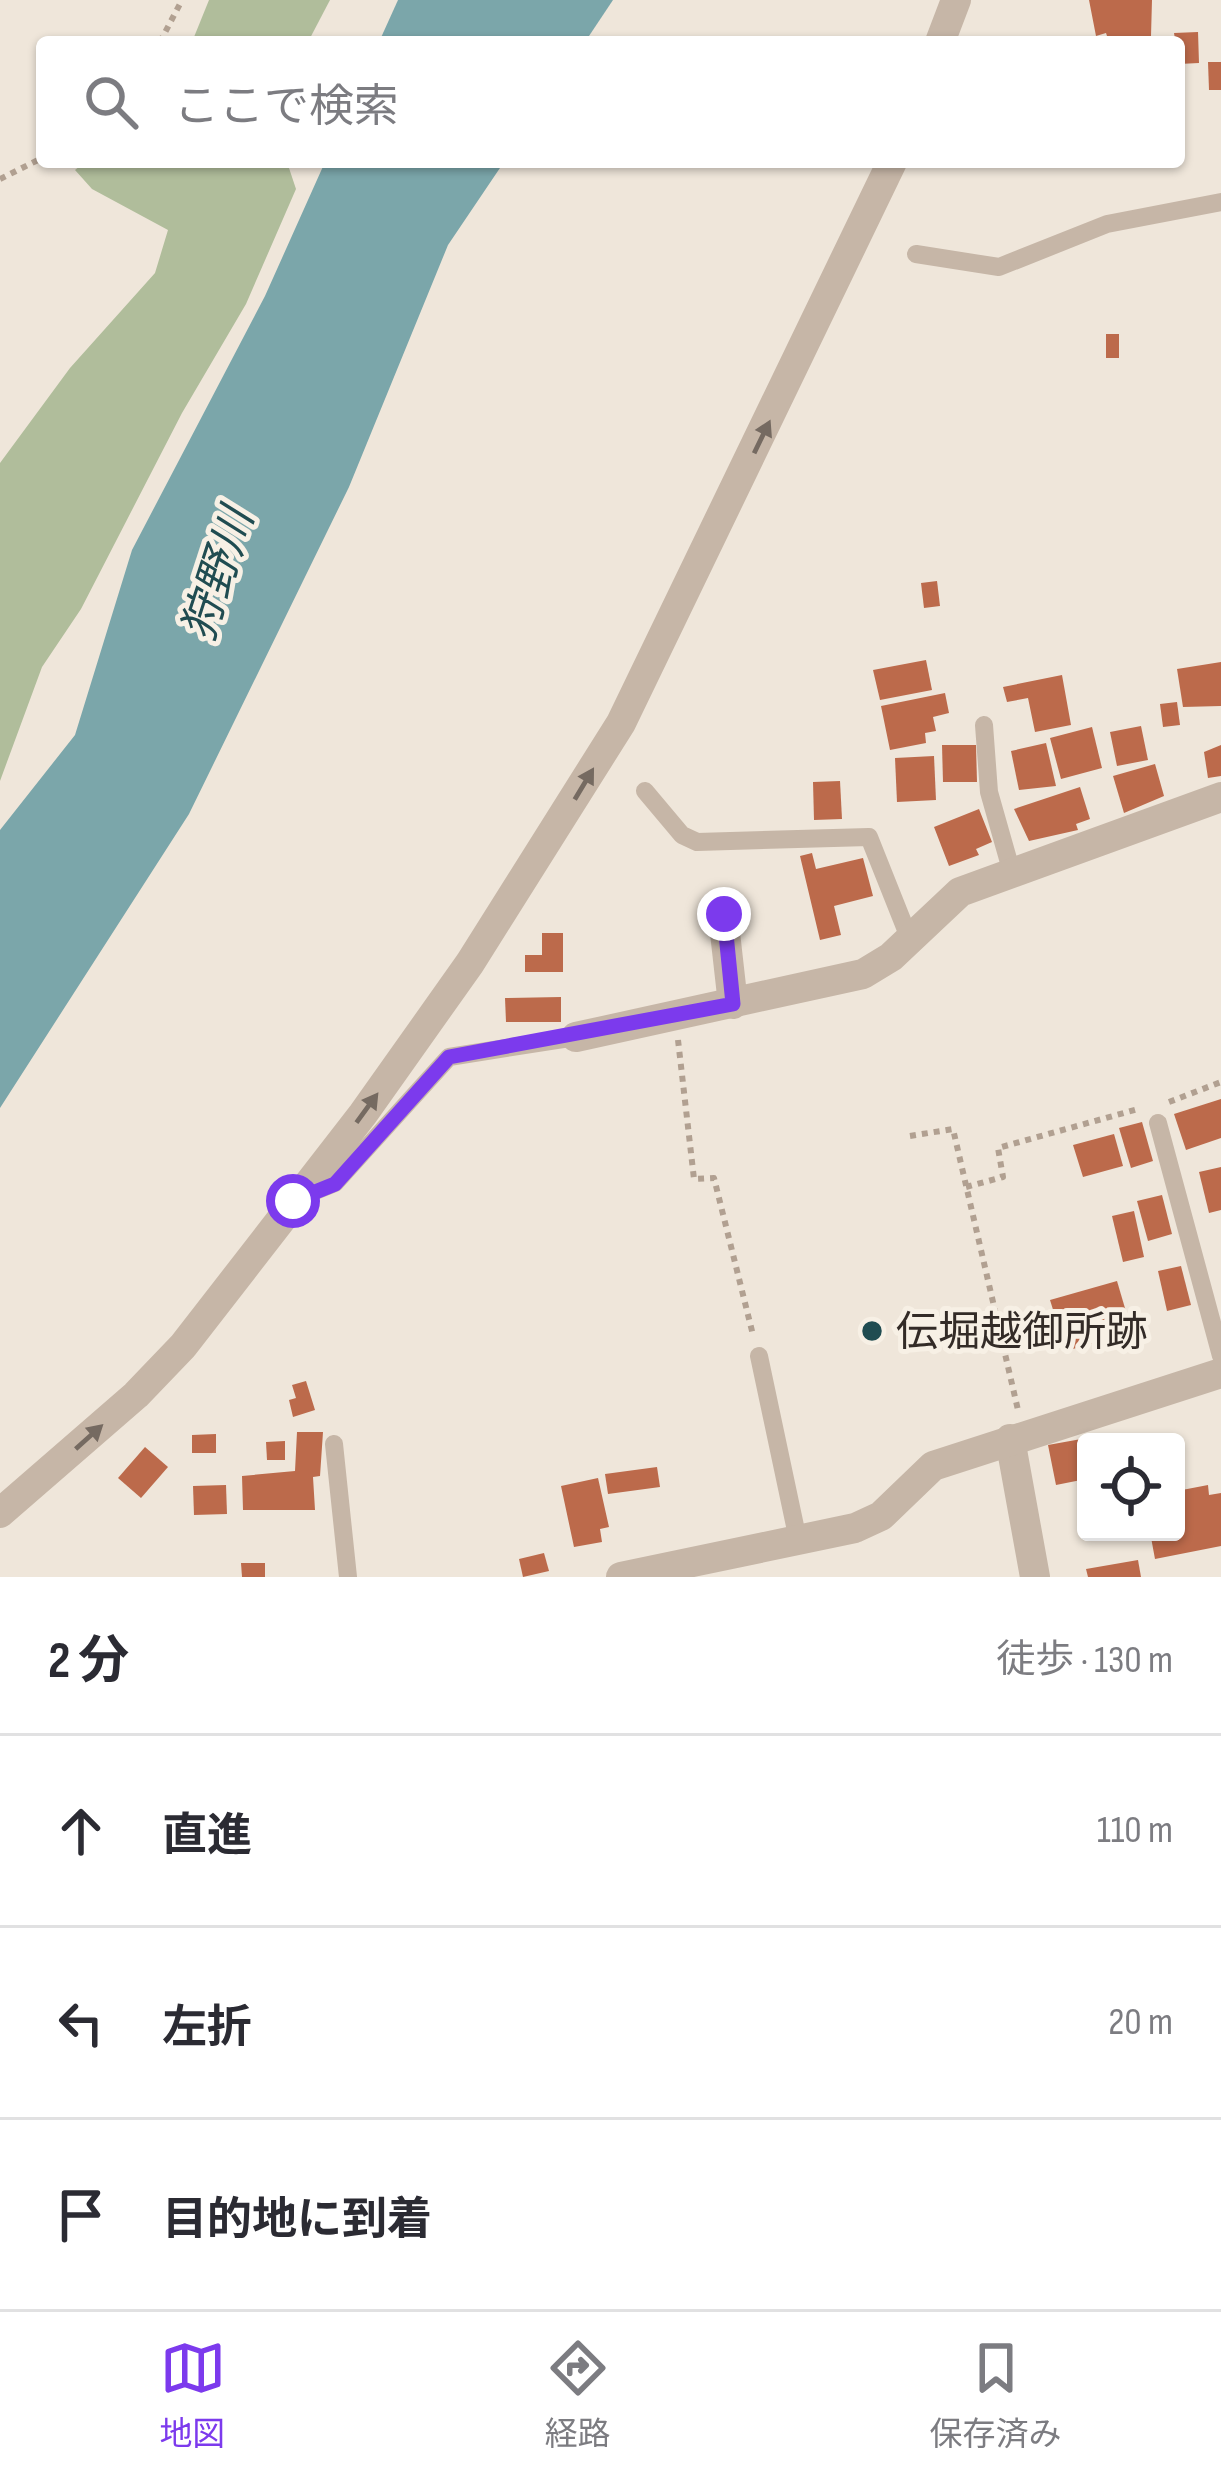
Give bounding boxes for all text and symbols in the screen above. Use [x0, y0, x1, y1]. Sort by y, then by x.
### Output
search box [36, 36, 1185, 168]
icon: search [78, 69, 144, 135]
text: ここで検索 [174, 80, 399, 135]
one-way arrow [752, 419, 772, 454]
water label: 狩野川 [172, 498, 268, 647]
one-way arrow [573, 767, 594, 801]
route end [697, 887, 751, 941]
one-way arrow [354, 1092, 378, 1124]
route start [266, 1174, 320, 1228]
place label: 伝堀越御所跡 [896, 1308, 1148, 1359]
marker: 伝堀越御所跡 [859, 1318, 885, 1344]
one-way arrow [74, 1424, 104, 1451]
map controls [1077, 1433, 1185, 1541]
button: locate [1077, 1433, 1185, 1541]
text: 2 分 [48, 1631, 129, 1692]
text: 徒歩 · 130 m [996, 1637, 1173, 1684]
icon: ahead [48, 1798, 114, 1864]
text: 110 m [1097, 1807, 1173, 1854]
text: 直進 [162, 1809, 252, 1864]
icon: left [48, 1990, 114, 2056]
text: 20 m [1108, 1999, 1173, 2046]
text: 左折 [162, 2001, 252, 2056]
icon: arrive [48, 2182, 114, 2248]
text: 目的地に到着 [162, 2193, 432, 2248]
tab: 地図 [160, 2335, 226, 2455]
tab: 経路 [545, 2335, 611, 2455]
tab: 保存済み [930, 2335, 1062, 2455]

